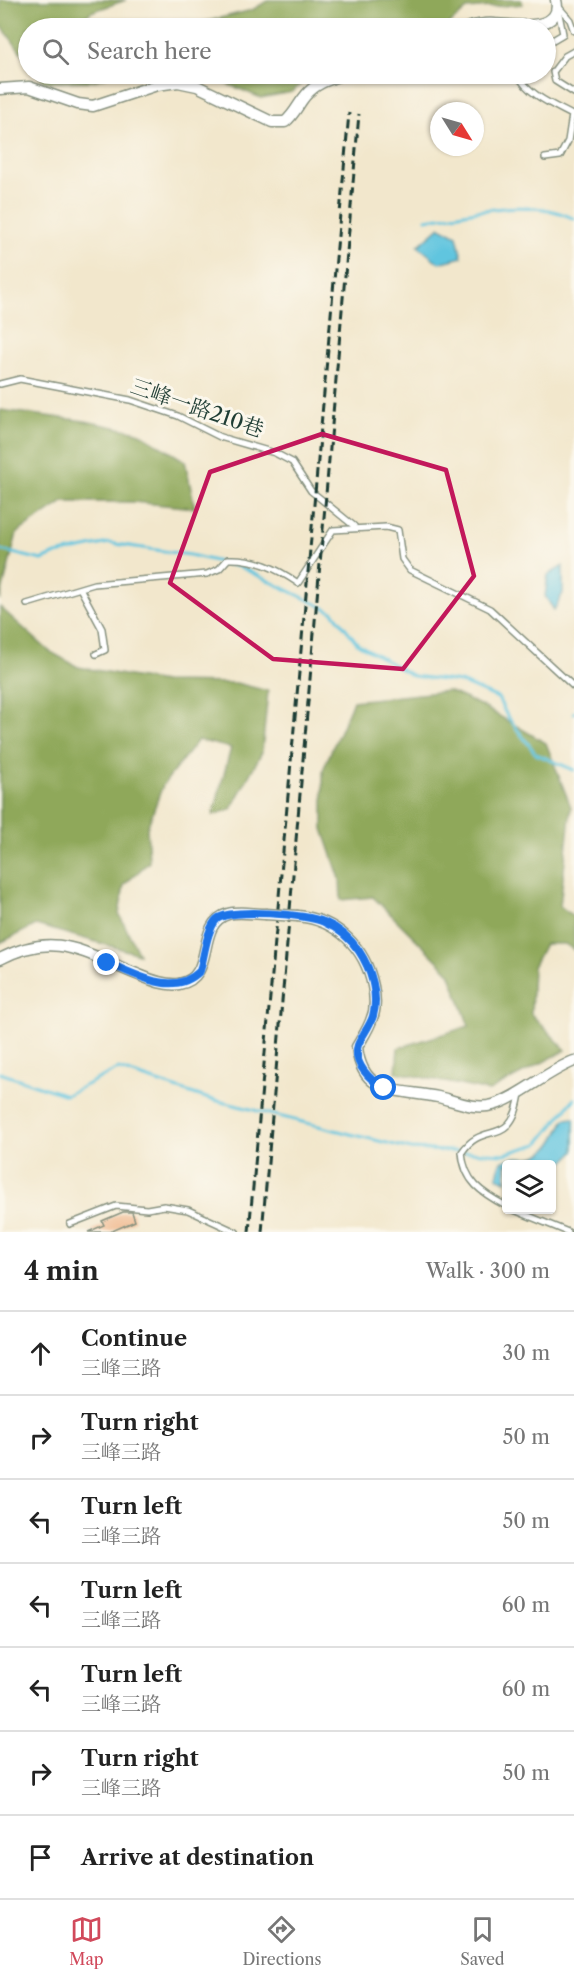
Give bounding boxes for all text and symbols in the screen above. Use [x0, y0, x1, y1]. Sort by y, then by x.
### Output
search box [18, 18, 556, 84]
icon: search [39, 35, 72, 68]
text: Search here [87, 38, 212, 65]
north arrow [430, 102, 484, 156]
street label: 三峰一路210巷 [127, 373, 267, 442]
route end [93, 949, 119, 975]
route start [370, 1074, 396, 1100]
map controls [502, 1160, 556, 1214]
button: layers [502, 1160, 556, 1214]
text: 4 min [24, 1255, 99, 1287]
text: Walk · 300 m [426, 1259, 550, 1283]
text: Continue [81, 1325, 187, 1352]
icon: ahead [24, 1337, 57, 1370]
text: 30 m [502, 1341, 550, 1365]
text: 三峰三路 [81, 1356, 161, 1380]
text: Turn right [81, 1409, 199, 1436]
icon: right [24, 1421, 57, 1454]
text: 50 m [503, 1425, 550, 1449]
text: 三峰三路 [81, 1440, 161, 1464]
text: Turn left [81, 1493, 182, 1520]
icon: left [24, 1505, 57, 1538]
text: 50 m [503, 1509, 550, 1533]
text: 三峰三路 [81, 1524, 161, 1548]
text: Turn left [81, 1577, 182, 1604]
icon: left [24, 1589, 57, 1622]
text: 60 m [502, 1593, 550, 1617]
text: 三峰三路 [81, 1608, 161, 1632]
text: Turn left [81, 1661, 182, 1688]
icon: left [24, 1673, 57, 1706]
text: 60 m [502, 1677, 550, 1701]
text: 三峰三路 [81, 1692, 161, 1716]
text: Turn right [81, 1745, 199, 1772]
icon: right [24, 1757, 57, 1790]
text: 50 m [503, 1761, 550, 1785]
text: 三峰三路 [81, 1776, 161, 1800]
icon: arrive [24, 1841, 57, 1874]
text: Arrive at destination [81, 1844, 314, 1871]
tab: Map [69, 1913, 104, 1969]
tab: Directions [242, 1913, 321, 1969]
tab: Saved [460, 1913, 505, 1969]

